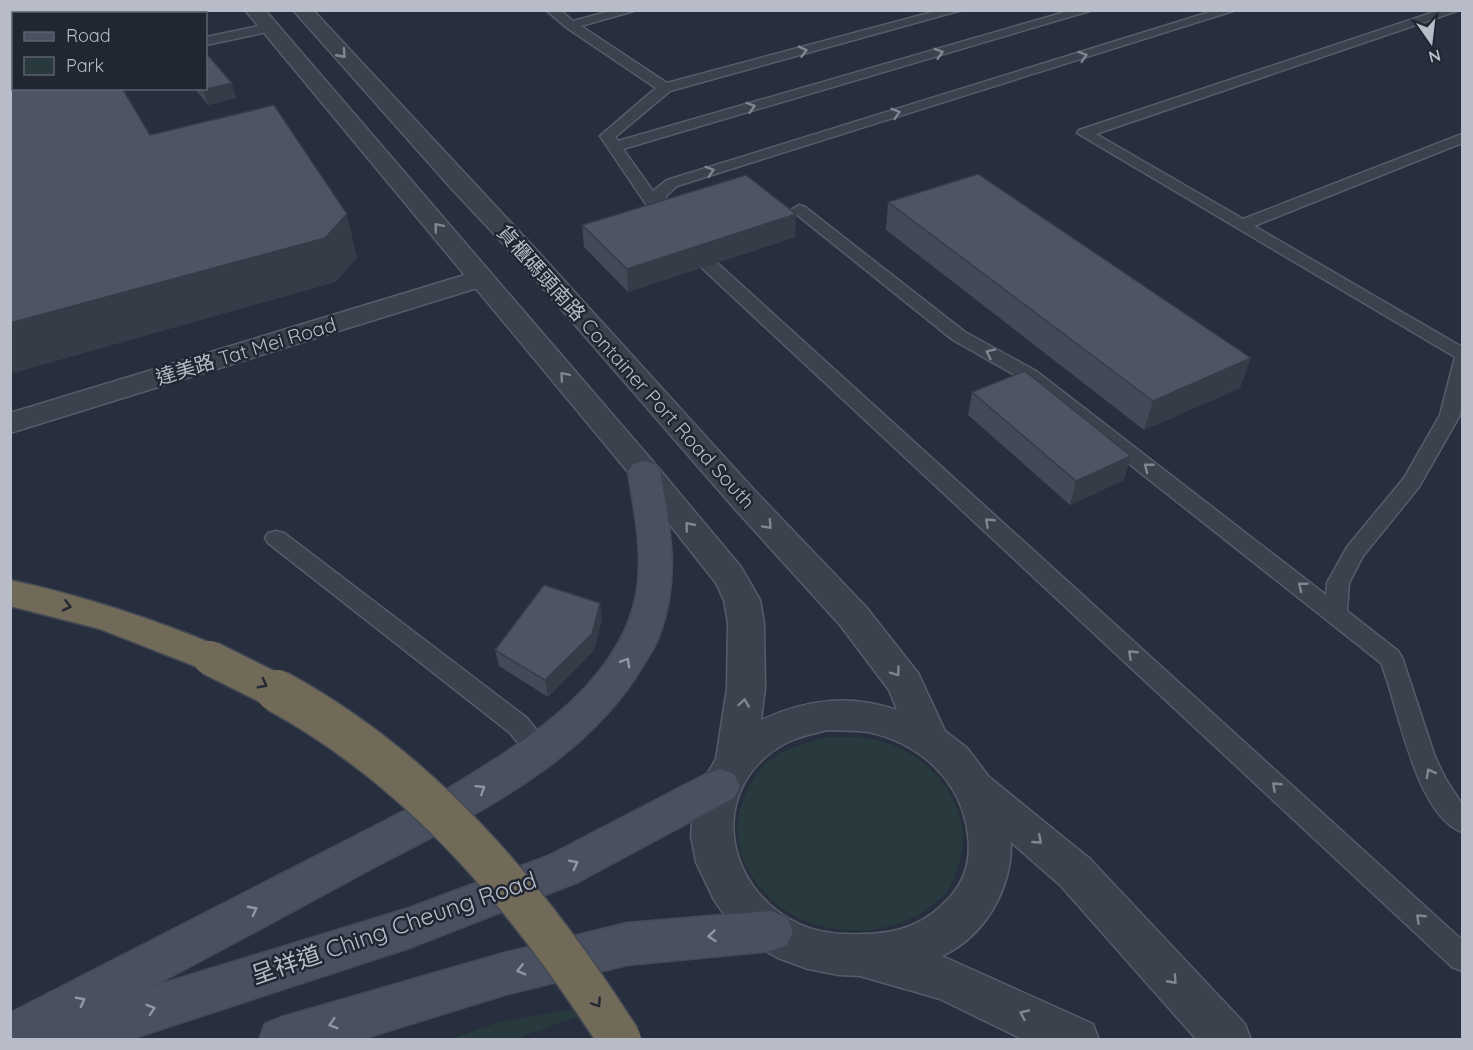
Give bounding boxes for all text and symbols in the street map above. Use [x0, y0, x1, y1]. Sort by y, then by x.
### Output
legend [12, 12, 207, 90]
north arrow [1401, 12, 1461, 72]
text: Road [66, 24, 111, 47]
text: N [1427, 45, 1443, 68]
one-way arrow [797, 46, 808, 58]
one-way arrow [335, 47, 346, 58]
one-way arrow [934, 48, 944, 61]
one-way arrow [1077, 51, 1088, 63]
text: Park [66, 54, 104, 77]
one-way arrow [746, 102, 756, 115]
one-way arrow [890, 108, 901, 121]
one-way arrow [704, 166, 715, 178]
street label: 貨櫃碼頭南路 Container Port Road South [492, 220, 760, 514]
one-way arrow [434, 223, 445, 234]
street label: 達美路 Tat Mei Road [153, 311, 339, 390]
one-way arrow [985, 349, 996, 361]
one-way arrow [560, 372, 571, 383]
one-way arrow [1143, 463, 1154, 474]
one-way arrow [761, 518, 772, 528]
one-way arrow [985, 518, 996, 529]
one-way arrow [685, 521, 696, 532]
one-way arrow [1297, 583, 1308, 594]
one-way arrow [62, 599, 72, 612]
one-way arrow [1129, 650, 1139, 661]
one-way arrow [619, 658, 630, 668]
one-way arrow [889, 665, 900, 676]
one-way arrow [256, 677, 267, 688]
one-way arrow [737, 698, 749, 707]
one-way arrow [1426, 769, 1437, 779]
one-way arrow [1272, 782, 1283, 793]
one-way arrow [475, 784, 485, 796]
one-way arrow [1031, 833, 1042, 844]
one-way arrow [567, 859, 578, 871]
street label: 呈祥道 Ching Cheung Road [247, 864, 540, 990]
one-way arrow [247, 906, 258, 918]
one-way arrow [1416, 914, 1426, 925]
one-way arrow [708, 929, 717, 942]
one-way arrow [516, 962, 526, 975]
one-way arrow [1166, 973, 1177, 984]
one-way arrow [590, 996, 601, 1007]
one-way arrow [75, 997, 85, 1008]
one-way arrow [145, 1004, 156, 1016]
one-way arrow [1019, 1010, 1030, 1022]
one-way arrow [329, 1017, 339, 1029]

